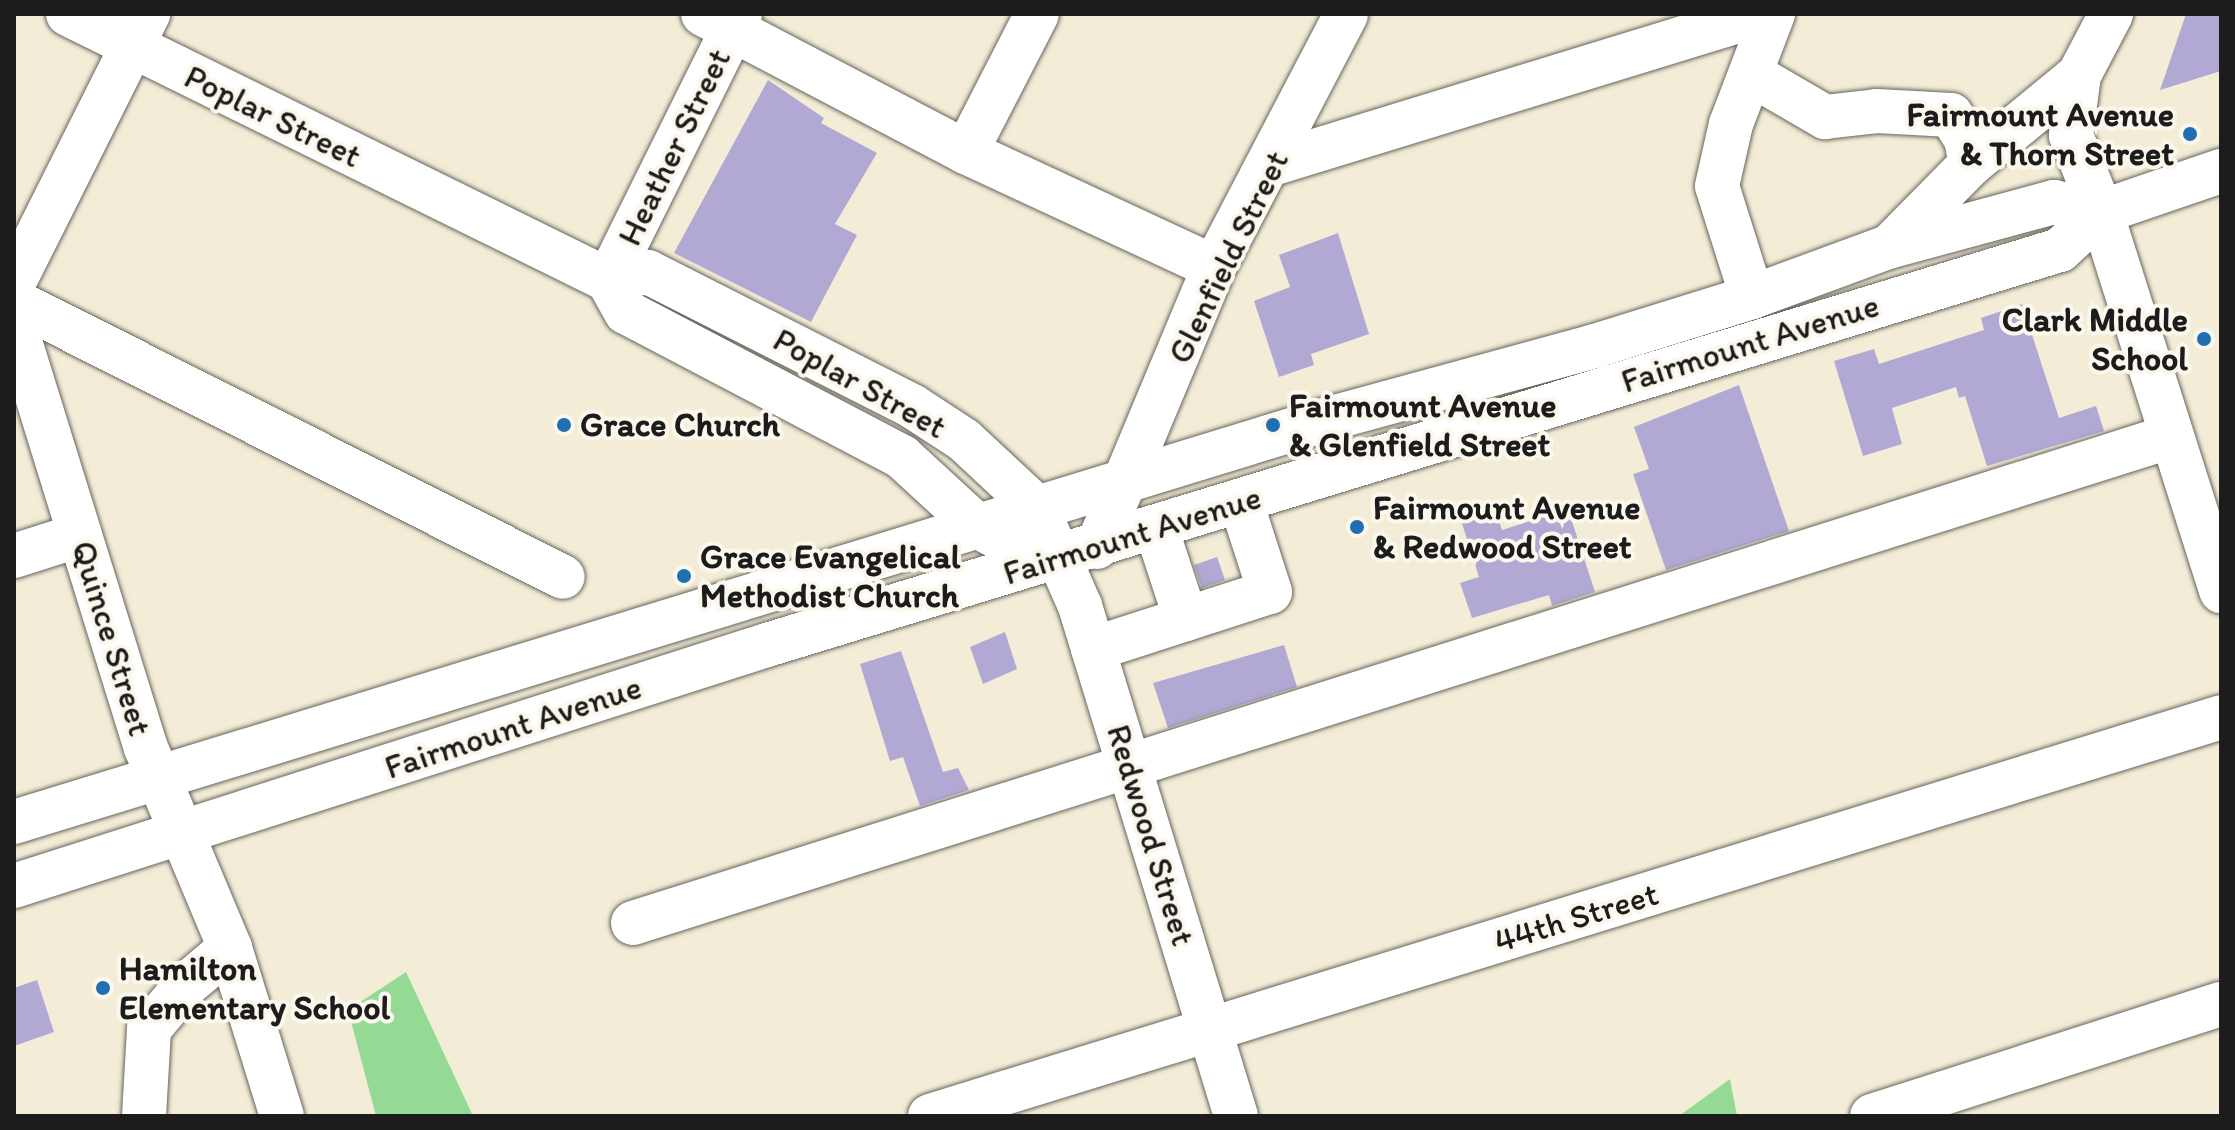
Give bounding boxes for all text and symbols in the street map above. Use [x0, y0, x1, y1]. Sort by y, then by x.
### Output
street label: Heather Street [609, 42, 739, 252]
street label: Poplar Street [178, 56, 368, 176]
place label: Fairmount Avenue & Thorn Street [1908, 94, 2174, 174]
marker: Fairmount Avenue & Thorn Street [2181, 125, 2199, 143]
street label: Glenfield Street [1159, 144, 1297, 370]
street label: Fairmount Avenue [1617, 285, 1883, 401]
place label: Clark Middle School [2003, 299, 2188, 378]
street label: Poplar Street [767, 319, 953, 447]
marker: Clark Middle School [2195, 330, 2213, 348]
place label: Fairmount Avenue & Glenfield Street [1289, 385, 1555, 464]
place label: Grace Church [580, 405, 780, 445]
marker: Grace Church [555, 416, 573, 434]
marker: Fairmount Avenue & Glenfield Street [1264, 416, 1282, 434]
street label: Fairmount Avenue [999, 477, 1265, 593]
place label: Fairmount Avenue & Redwood Street [1373, 487, 1639, 566]
marker: Fairmount Avenue & Redwood Street [1348, 518, 1366, 536]
street label: Quince Street [63, 536, 161, 740]
place label: Grace Evangelical Methodist Church [700, 536, 959, 616]
marker: Grace Evangelical Methodist Church [675, 567, 693, 585]
street label: Fairmount Avenue [380, 667, 646, 787]
street label: Redwood Street [1098, 720, 1204, 950]
street label: 44th Street [1489, 873, 1663, 961]
place label: Hamilton Elementary School [119, 948, 390, 1028]
marker: Hamilton Elementary School [94, 979, 112, 997]

